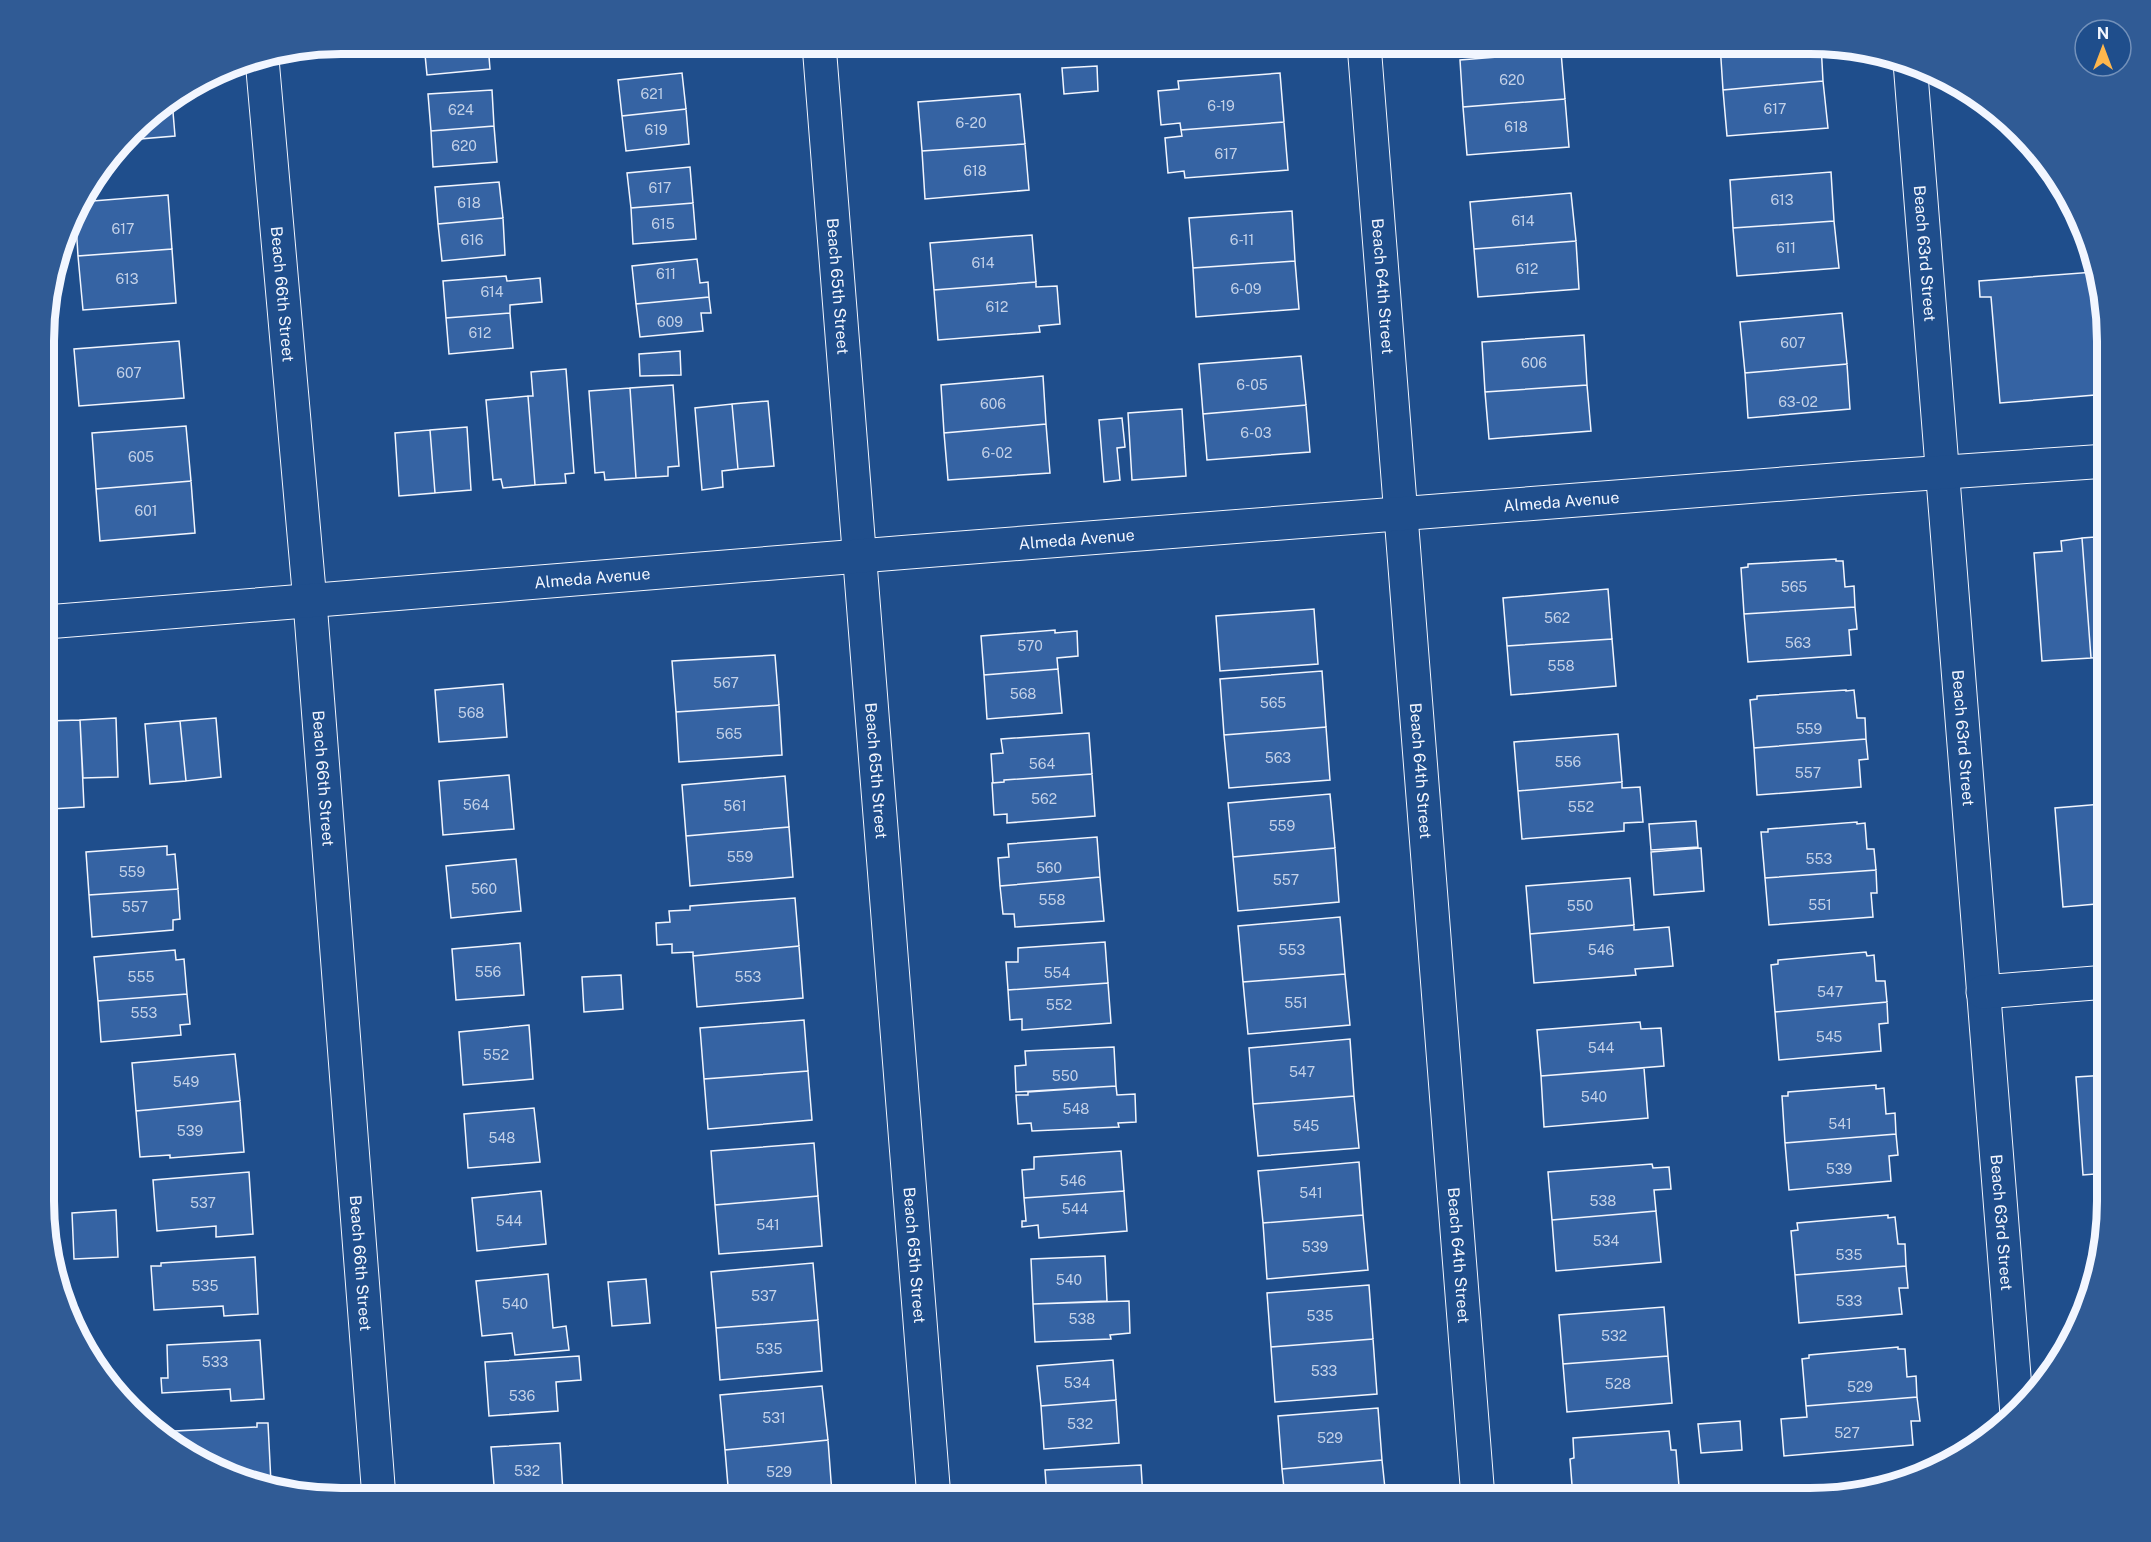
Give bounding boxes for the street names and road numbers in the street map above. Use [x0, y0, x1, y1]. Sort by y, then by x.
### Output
street label: Beach 63rd Street [1910, 185, 1940, 322]
street label: Beach 65th Street [823, 217, 853, 355]
street label: Beach 64th Street [1368, 217, 1398, 355]
street label: Beach 66th Street [267, 225, 298, 363]
street label: Almeda Avenue [1502, 487, 1620, 515]
street label: Almeda Avenue [1018, 525, 1135, 553]
street label: Almeda Avenue [533, 564, 651, 592]
street label: Beach 63rd Street [1949, 669, 1978, 807]
street label: Beach 65th Street [862, 702, 891, 840]
street label: Beach 64th Street [1406, 702, 1436, 840]
street label: Beach 66th Street [309, 710, 338, 847]
street label: Beach 63rd Street [1987, 1153, 2017, 1291]
street label: Beach 65th Street [900, 1186, 930, 1324]
street label: Beach 64th Street [1444, 1186, 1474, 1324]
street label: Beach 66th Street [346, 1194, 376, 1332]

